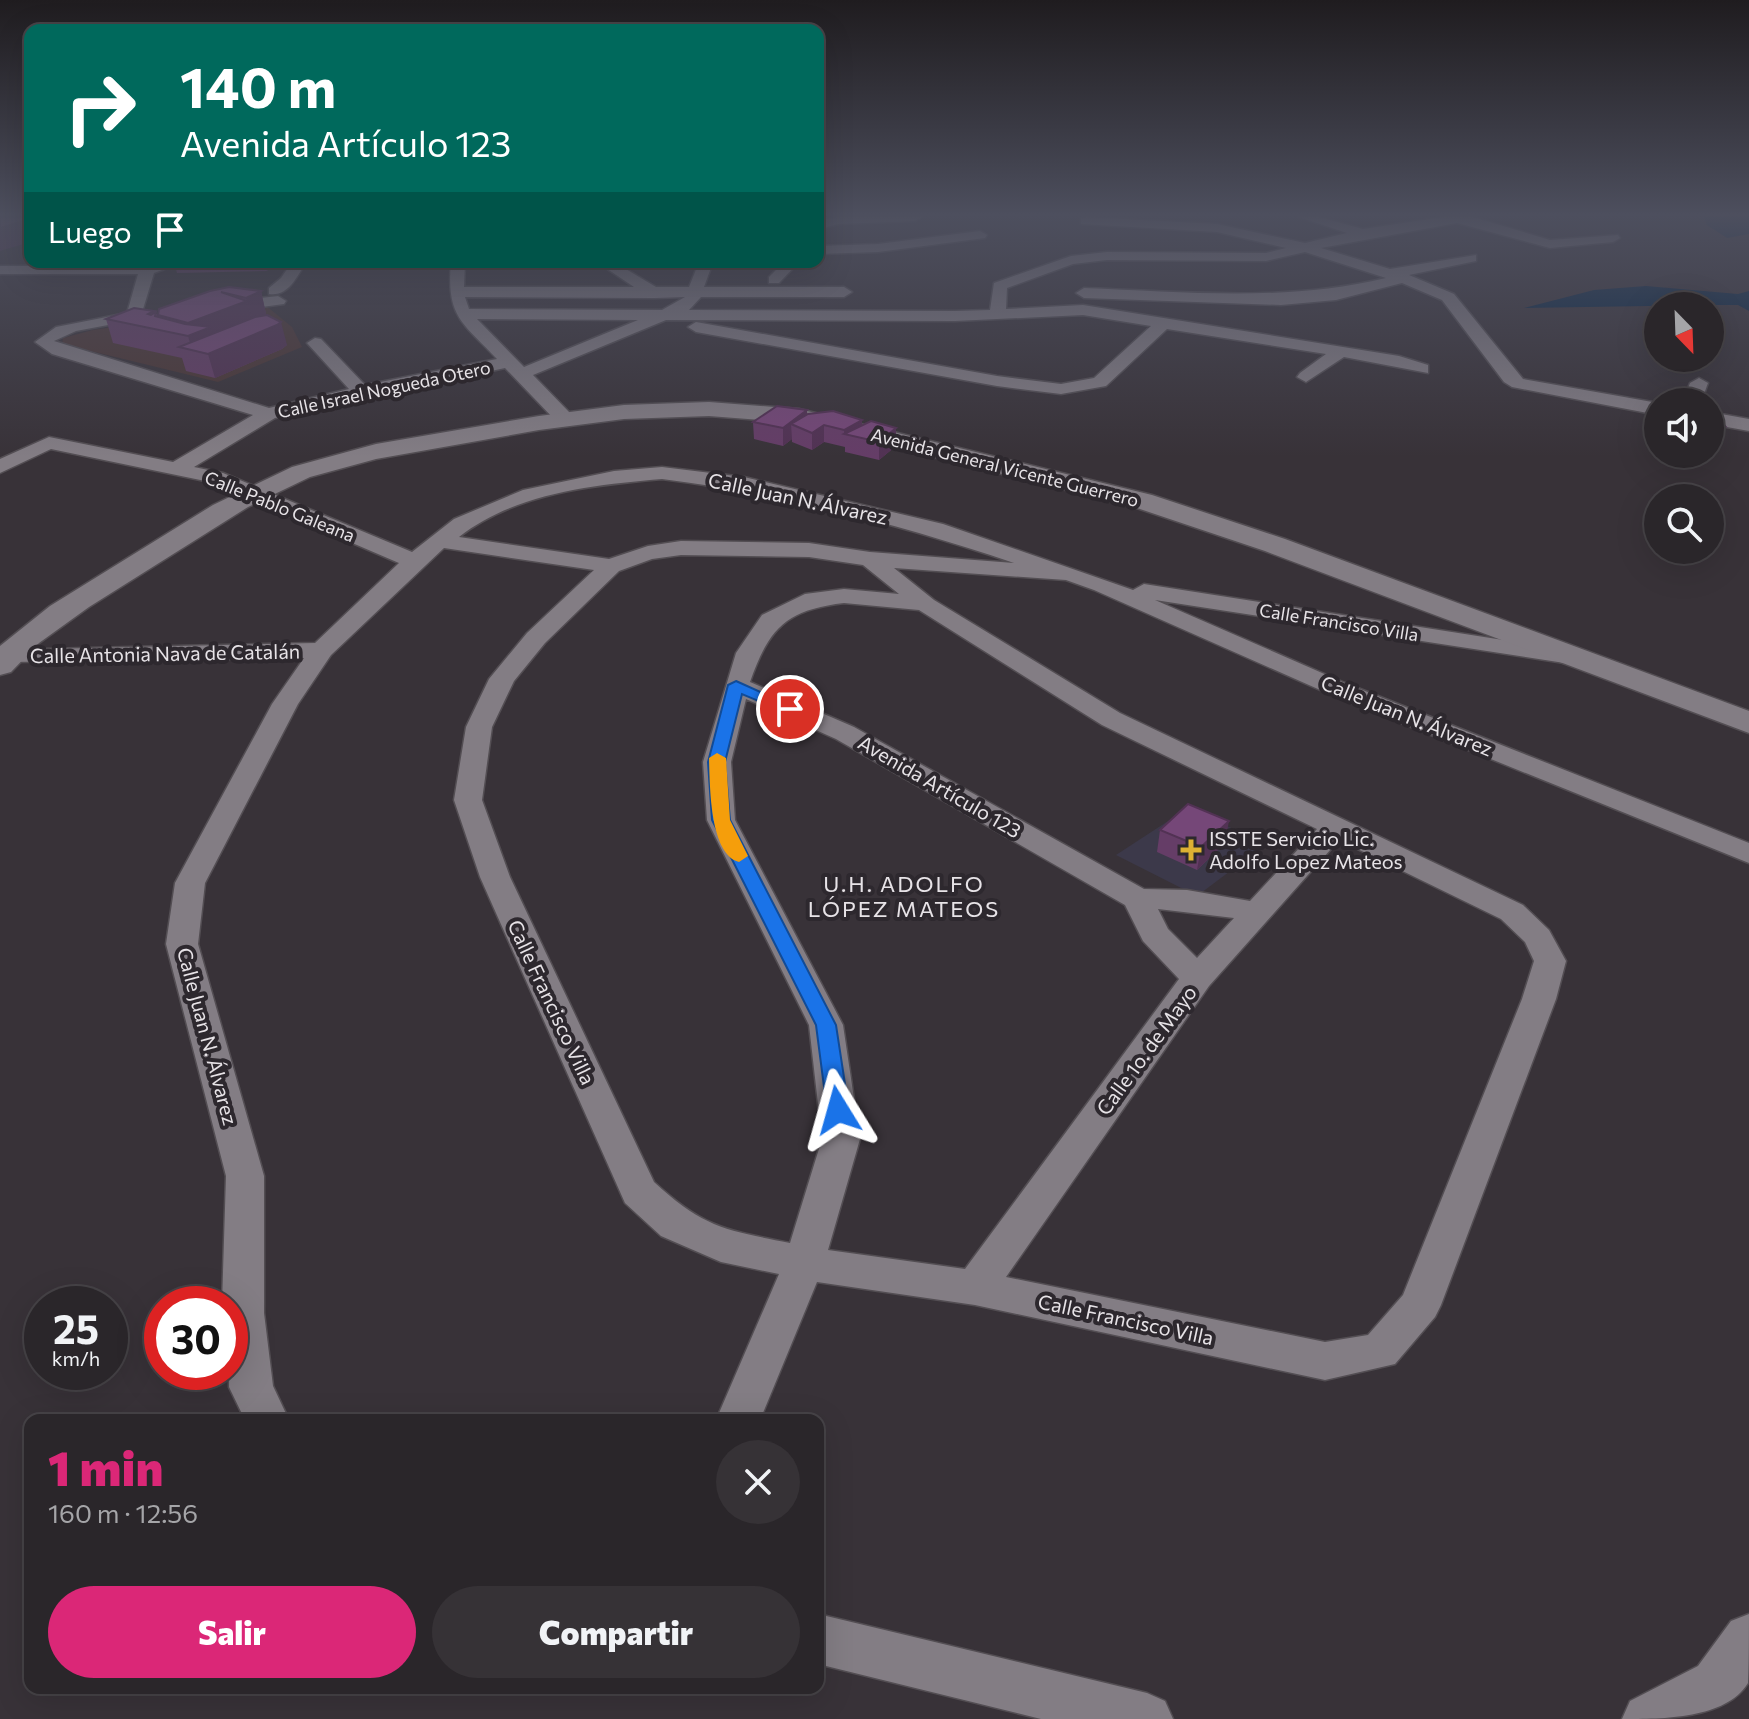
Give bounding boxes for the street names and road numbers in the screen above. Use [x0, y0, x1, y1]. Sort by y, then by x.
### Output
street label: Calle Israel Nogueda Otero [276, 356, 492, 422]
street label: Avenida General Vicente Guerrero [869, 423, 1141, 511]
street label: Calle Pablo Galeana [202, 466, 358, 546]
street label: Calle Juan N. Álvarez [706, 467, 890, 529]
street label: Calle Francisco Villa [1258, 599, 1420, 645]
street label: Calle Antonia Nava de Catalán [30, 639, 300, 667]
street label: Calle Juan N. Álvarez [1318, 670, 1496, 760]
street label: Avenida Artículo 123 [854, 730, 1026, 842]
street label: Calle Francisco Villa [503, 916, 601, 1088]
street label: Calle Juan N. Álvarez [173, 945, 243, 1127]
street label: Calle 1o. de Mayo [1091, 981, 1201, 1119]
street label: Calle Francisco Villa [1036, 1289, 1216, 1349]

